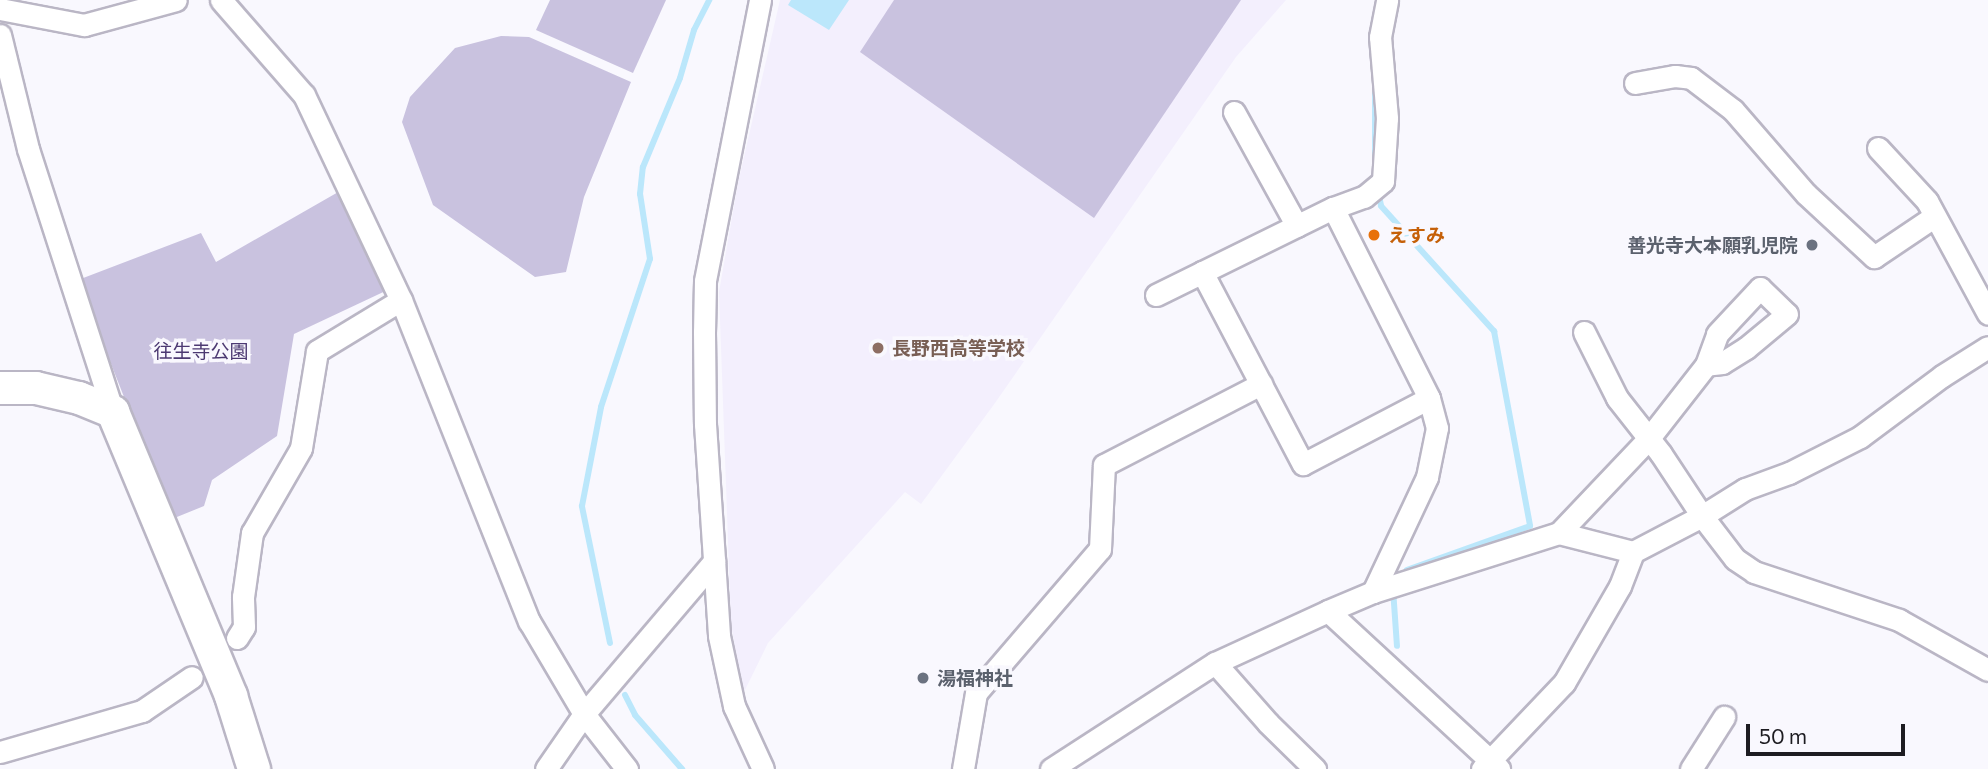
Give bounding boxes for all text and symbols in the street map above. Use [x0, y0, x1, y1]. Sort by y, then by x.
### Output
place label: えすみ [1388, 224, 1445, 246]
marker: えすみ [1366, 227, 1382, 243]
place label: 善光寺大本願乳児院 [1627, 234, 1798, 256]
marker: 善光寺大本願乳児院 [1804, 237, 1820, 253]
place label: 長野西高等学校 [892, 337, 1025, 359]
park label: 往生寺公園 [154, 340, 248, 362]
marker: 長野西高等学校 [870, 340, 886, 356]
place label: 湯福神社 [937, 667, 1013, 689]
marker: 湯福神社 [915, 670, 931, 686]
scale bar [1750, 710, 1909, 754]
text: 50 m [1759, 723, 1807, 748]

